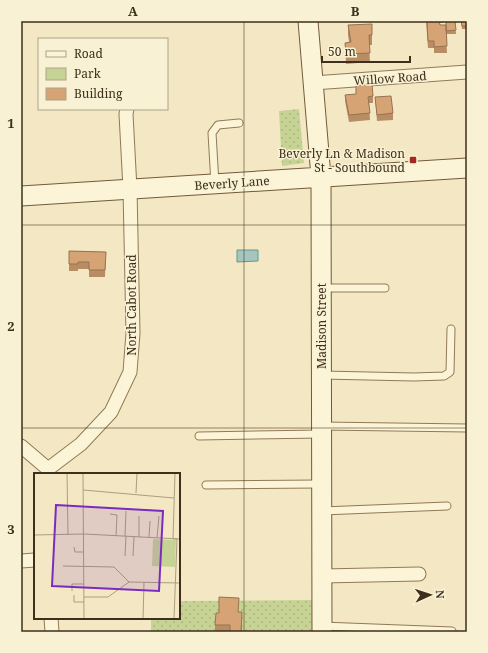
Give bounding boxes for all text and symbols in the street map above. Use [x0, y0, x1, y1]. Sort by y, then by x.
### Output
text: A [128, 2, 138, 20]
text: B [351, 2, 360, 20]
legend [38, 38, 168, 110]
scale bar [322, 38, 410, 64]
text: 50 m [328, 43, 356, 60]
text: Road [74, 45, 104, 62]
text: Park [74, 65, 102, 82]
street label: Willow Road [353, 67, 428, 89]
text: Building [74, 85, 123, 102]
text: 1 [7, 114, 15, 132]
place label: Beverly Ln & Madison St - Southbound [278, 145, 406, 176]
marker: Beverly Ln & Madison St - Southbound [408, 155, 418, 165]
street label: Beverly Lane [194, 172, 270, 194]
street label: North Cabot Road [123, 254, 140, 356]
street label: Madison Street [313, 283, 330, 369]
text: 2 [7, 317, 15, 335]
inset map [34, 473, 180, 619]
text: 3 [7, 520, 15, 538]
north arrow [410, 575, 450, 615]
text: N [433, 590, 448, 600]

